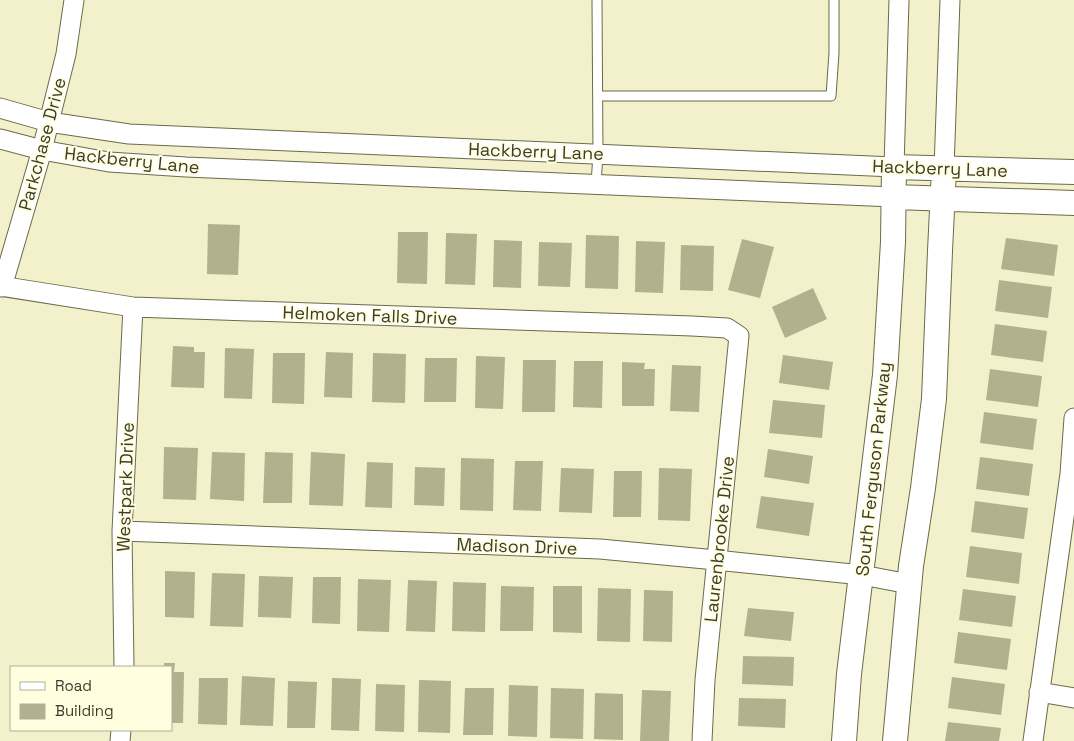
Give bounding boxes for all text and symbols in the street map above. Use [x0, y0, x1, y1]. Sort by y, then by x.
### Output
street label: Parkchase Drive [13, 75, 71, 213]
street label: Hackberry Lane [468, 137, 604, 165]
street label: Hackberry Lane [63, 141, 201, 179]
street label: Hackberry Lane [872, 154, 1008, 182]
street label: Helmoken Falls Drive [282, 300, 458, 330]
street label: South Ferguson Parkway [850, 361, 896, 577]
street label: Westpark Drive [111, 422, 139, 552]
street label: Laurenbrooke Drive [699, 455, 739, 623]
street label: Madison Drive [456, 532, 578, 560]
legend [10, 666, 172, 731]
text: Road [55, 676, 92, 695]
text: Building [55, 701, 114, 720]

